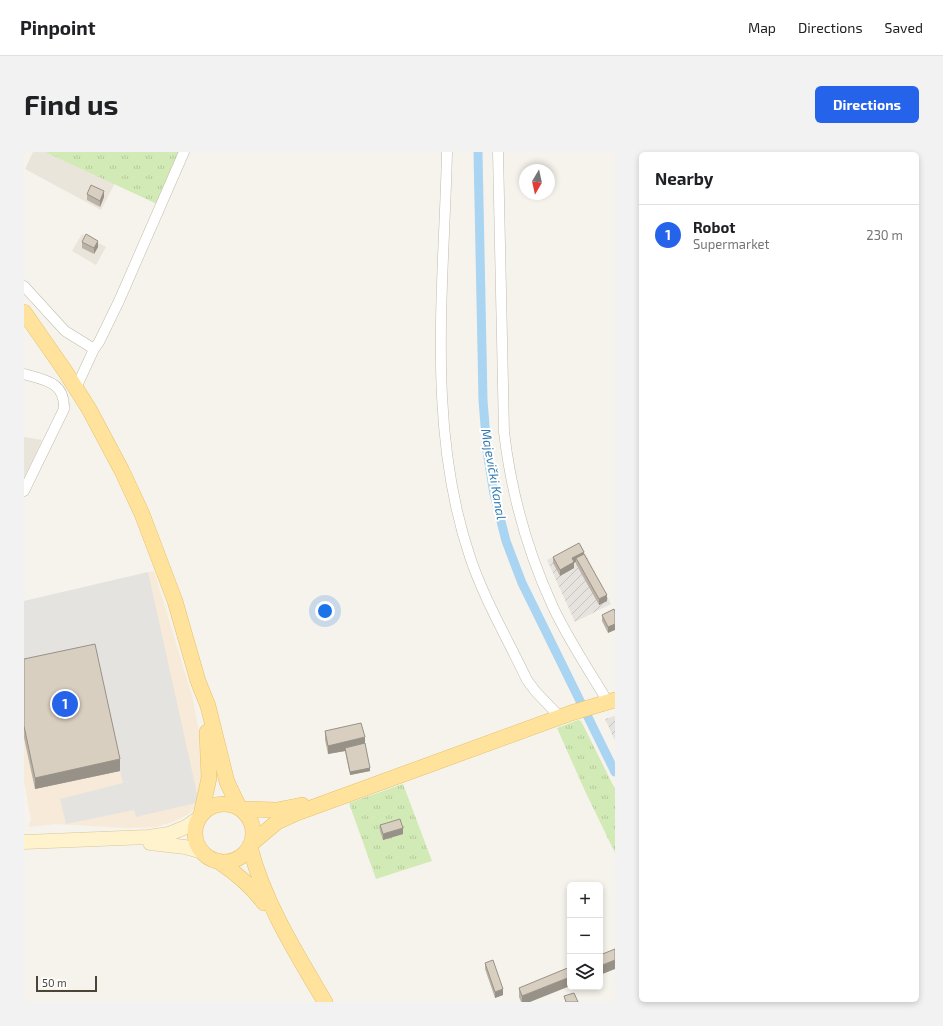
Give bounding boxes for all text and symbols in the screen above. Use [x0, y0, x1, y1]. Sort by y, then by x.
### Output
text: Pinpoint [20, 16, 95, 39]
text: Map [748, 19, 776, 36]
text: Directions [798, 19, 863, 36]
text: Saved [885, 19, 923, 36]
button: Directions [815, 86, 919, 123]
text: Find us [24, 87, 118, 121]
north arrow [519, 164, 555, 200]
text: Nearby [655, 168, 713, 188]
text: Robot [693, 218, 735, 236]
text: 1 [665, 227, 671, 243]
text: 230 m [866, 227, 903, 243]
text: Supermarket [693, 236, 770, 252]
water label: Majevički Kanal [478, 427, 510, 521]
your location [315, 601, 335, 621]
pin: 1 [52, 689, 78, 719]
map controls [567, 882, 603, 990]
button: + [567, 882, 603, 918]
button: − [567, 918, 603, 954]
button: layers [567, 954, 603, 990]
scale bar [36, 974, 97, 993]
text: 50 m [42, 976, 67, 989]

